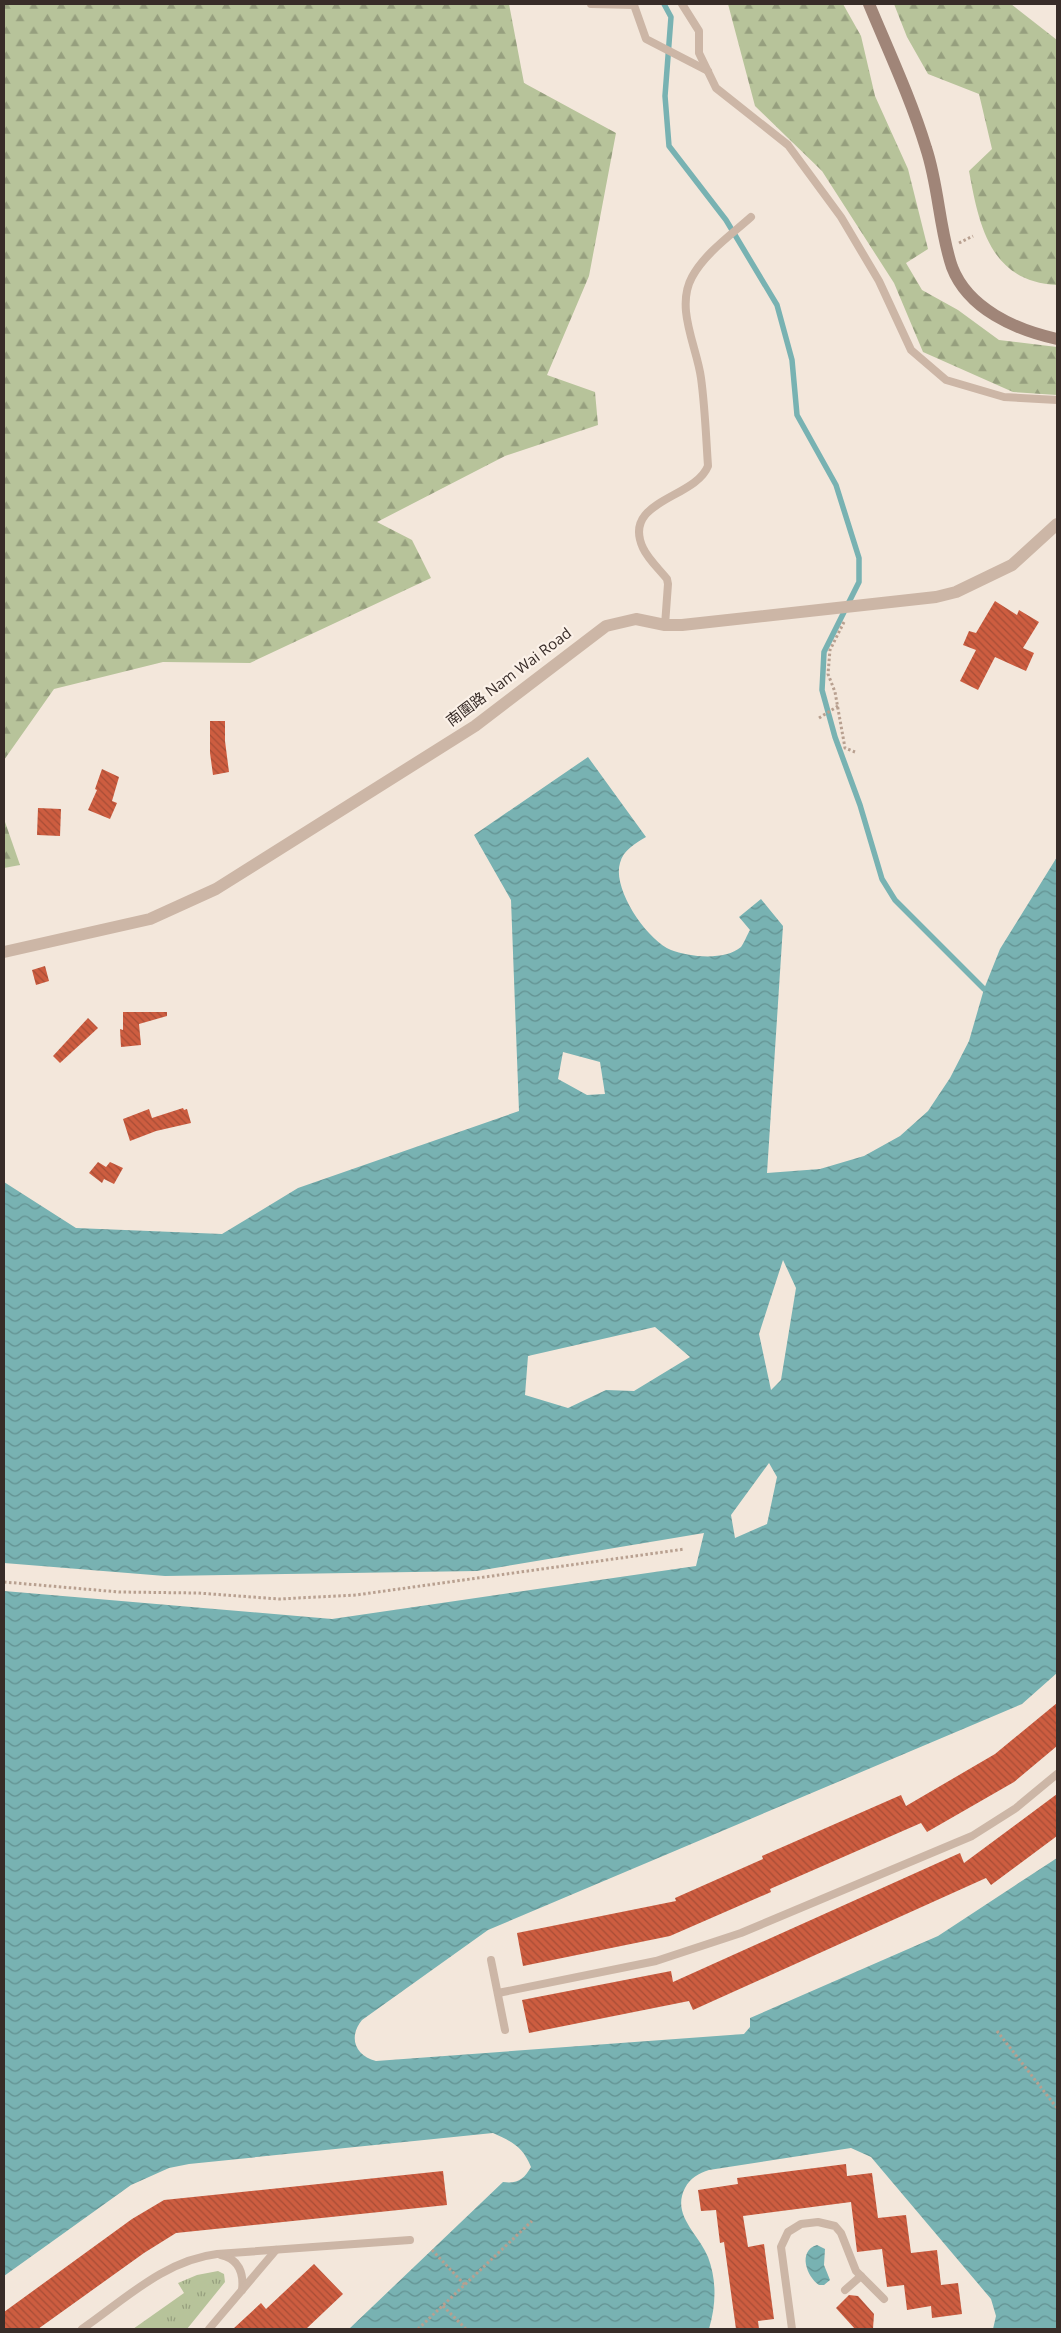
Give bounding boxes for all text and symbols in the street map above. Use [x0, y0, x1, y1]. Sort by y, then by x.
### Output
street label: 南圍路 Nam Wai Road [442, 622, 575, 730]

